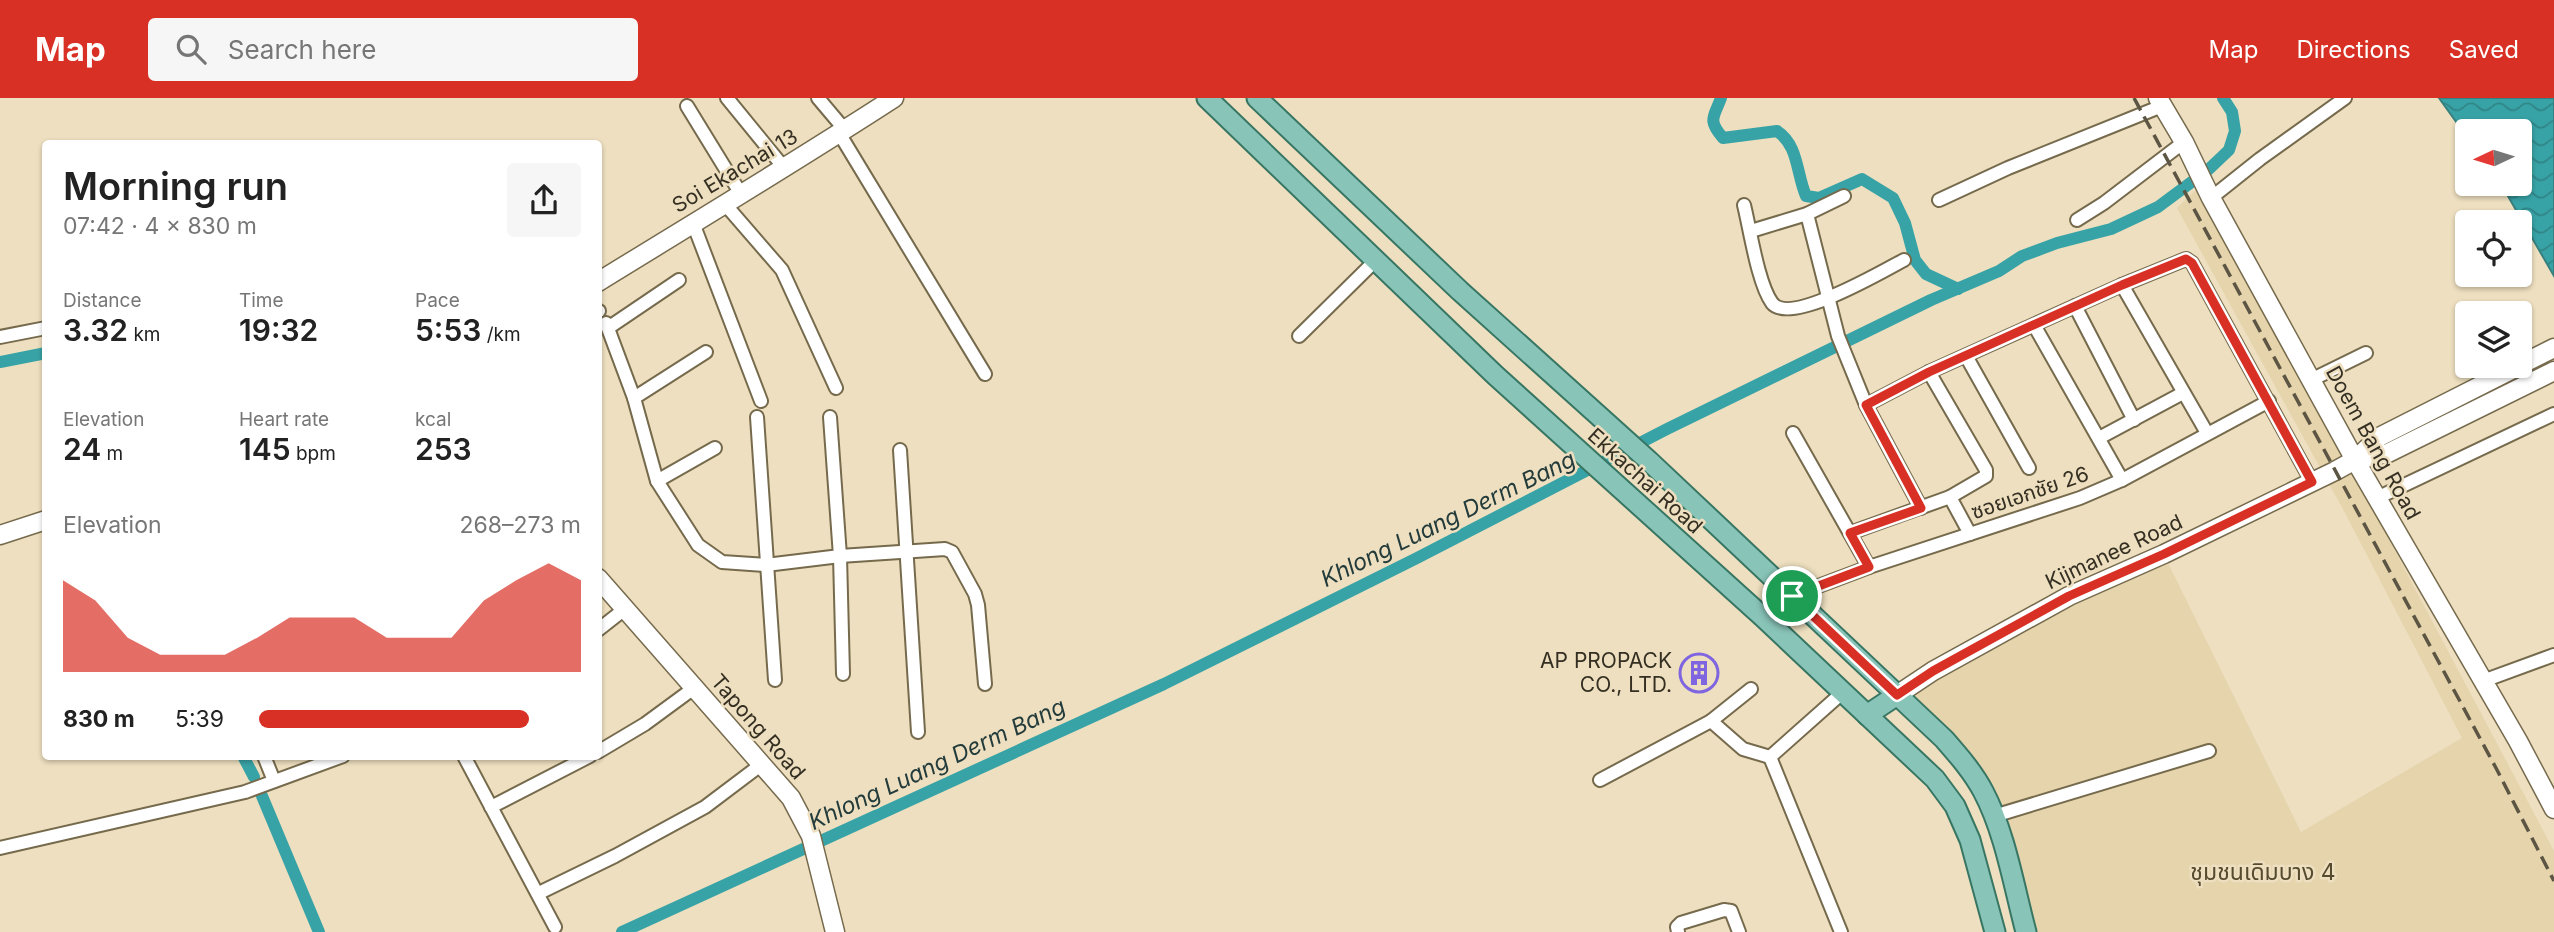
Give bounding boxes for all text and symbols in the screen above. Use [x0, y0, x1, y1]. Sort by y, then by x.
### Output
search box [148, 18, 638, 81]
text: Map [35, 29, 106, 69]
icon: search [172, 30, 210, 68]
text: Search here [228, 34, 376, 65]
text: Map [2209, 35, 2258, 64]
text: Directions [2296, 35, 2411, 64]
text: Saved [2449, 35, 2519, 64]
north arrow [2455, 119, 2532, 196]
map controls [2455, 119, 2532, 378]
street label: Soi Ekachai 13 [668, 123, 802, 218]
text: Morning run [63, 163, 288, 209]
button: share [507, 163, 581, 237]
button: locate [2455, 210, 2532, 287]
text: 07:42 · 4 × 830 m [63, 212, 257, 240]
text: Distance [63, 289, 141, 312]
text: Time [239, 289, 284, 312]
text: Pace [415, 289, 460, 312]
button: layers [2455, 301, 2532, 378]
text: 3.32 [63, 312, 128, 348]
text: 19:32 [239, 312, 318, 348]
text: 5:53 [415, 312, 481, 348]
text: km [128, 323, 160, 346]
text: /km [481, 323, 521, 346]
street label: Doem Bang Road [2321, 362, 2426, 524]
text: Elevation [63, 408, 144, 431]
text: Heart rate [239, 408, 329, 431]
text: kcal [415, 408, 451, 431]
street label: Ekkachai Road [1583, 423, 1708, 539]
text: 24 [63, 431, 101, 467]
text: 145 [239, 431, 291, 467]
text: 253 [415, 431, 472, 467]
text: m [101, 442, 123, 465]
text: bpm [291, 442, 336, 465]
water label: Khlong Luang Derm Bang [1316, 445, 1580, 593]
street label: ซอยเอกชัย 26 [1968, 461, 2092, 524]
street label: Kijmanee Road [2041, 509, 2186, 594]
text: Elevation [63, 511, 162, 539]
text: 268–273 m [459, 511, 581, 539]
pin [1762, 566, 1822, 626]
icon: arrive [1773, 577, 1811, 615]
place label: AP PROPACK CO., LTD. [1540, 648, 1672, 697]
building icon: AP PROPACK CO., LTD. [1678, 652, 1720, 694]
street label: Tapong Road [706, 669, 811, 784]
water label: Khlong Luang Derm Bang [804, 692, 1070, 836]
text: 830 m [63, 705, 135, 733]
text: 5:39 [175, 705, 224, 733]
district label: ชุมชนเดิมบาง 4 [2190, 858, 2336, 886]

